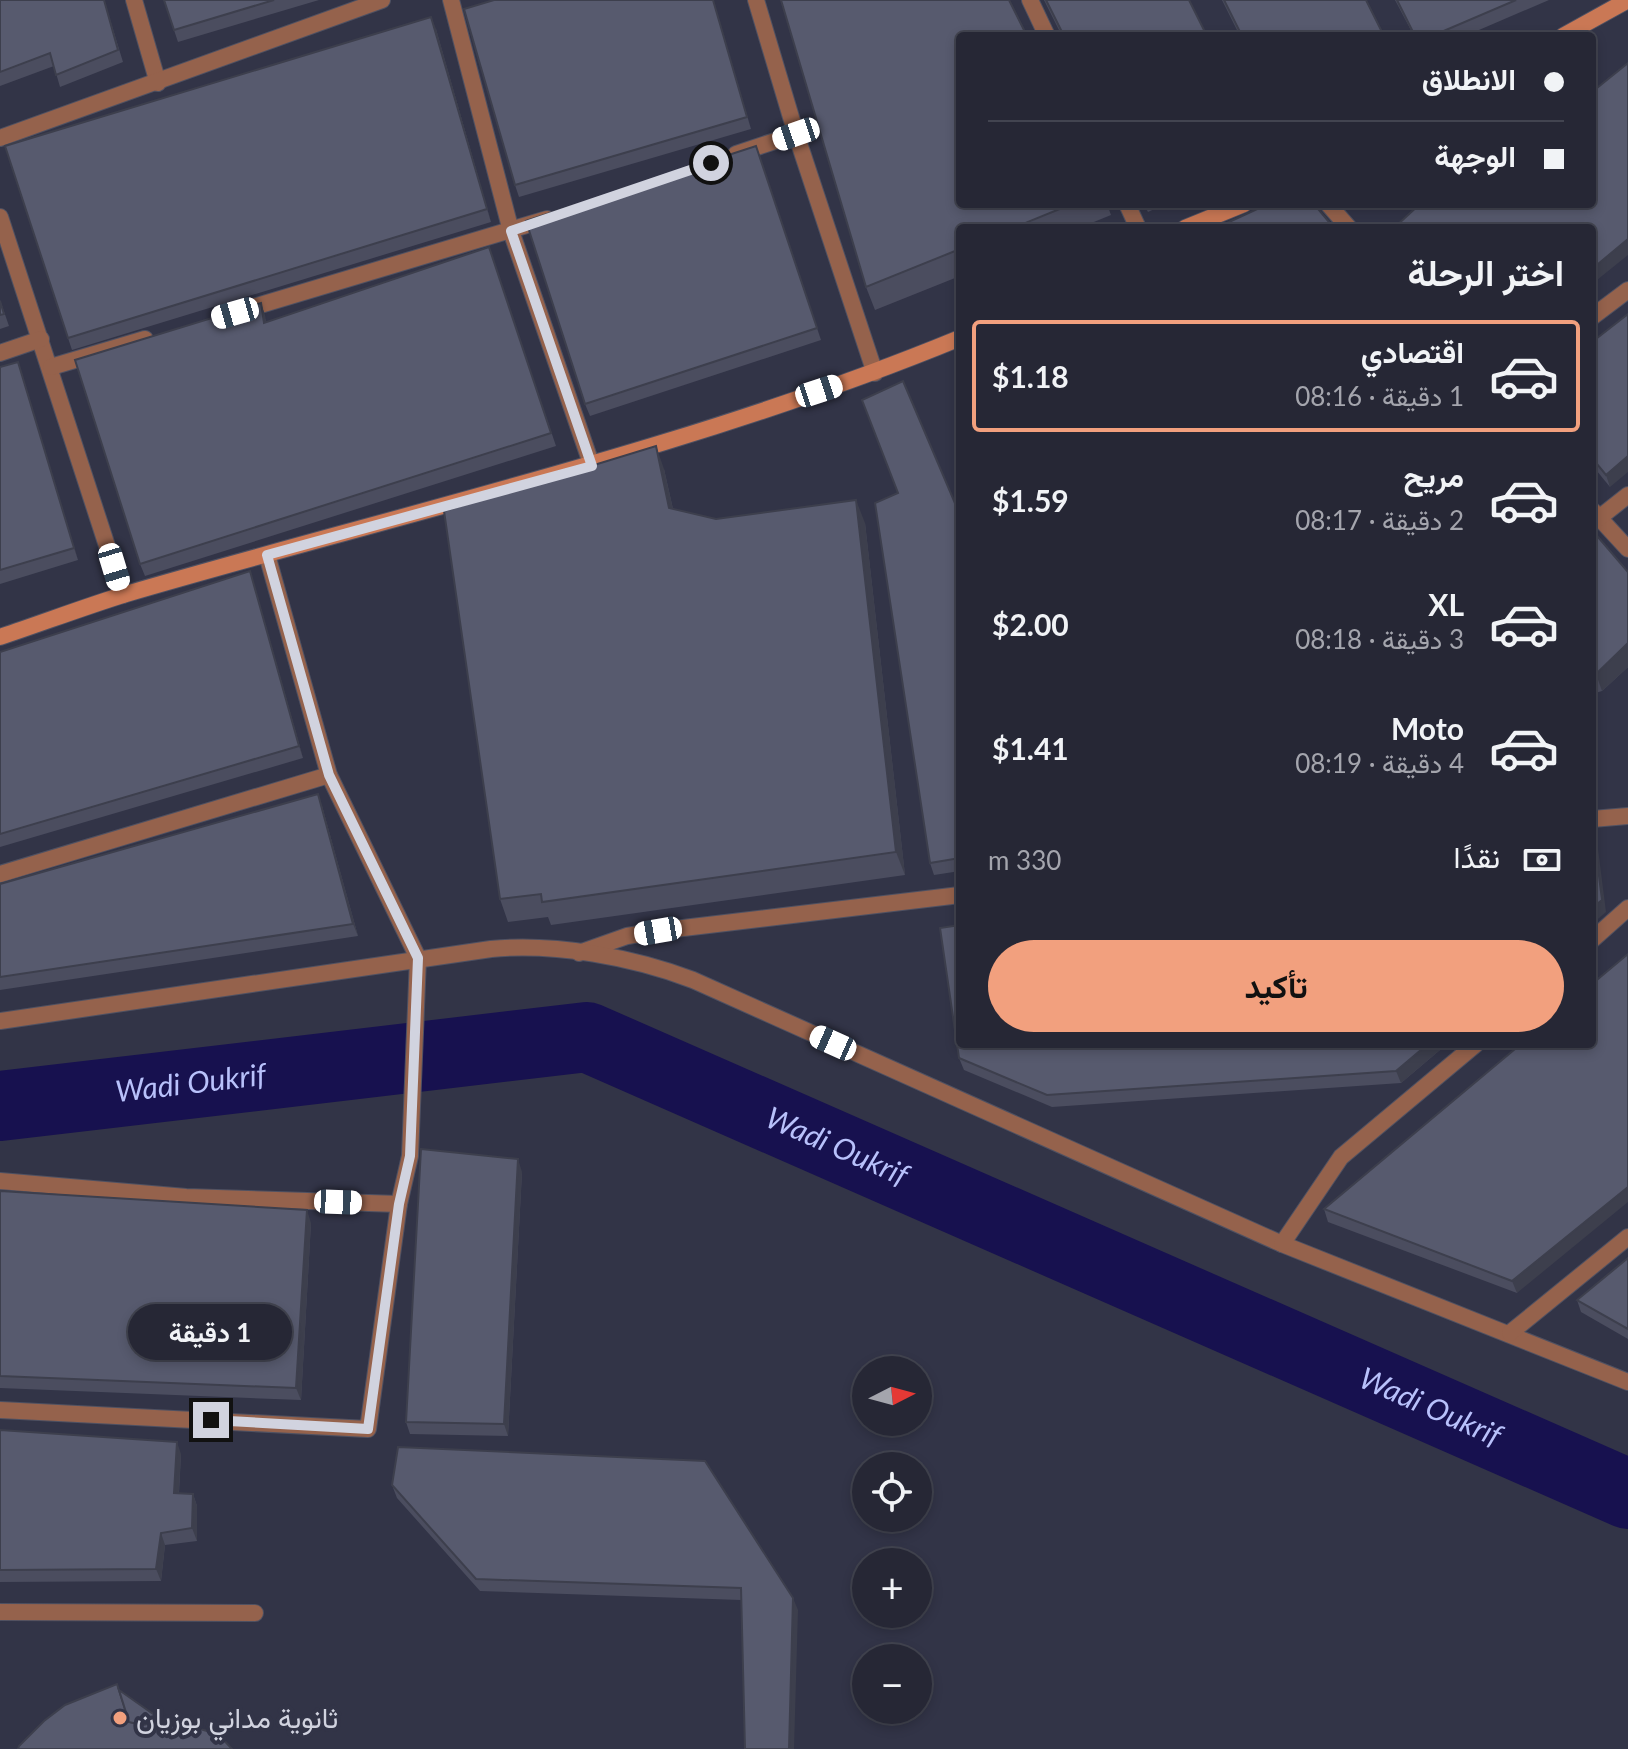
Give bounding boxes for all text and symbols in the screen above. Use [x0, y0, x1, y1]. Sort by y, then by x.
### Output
text: الانطلاق [1422, 60, 1516, 96]
car [769, 115, 823, 153]
text: الوجهة [1434, 137, 1516, 173]
route start [693, 145, 729, 181]
text: اختر الرحلة [1408, 250, 1564, 294]
car [209, 295, 261, 331]
text: اقتصادي [1361, 333, 1464, 369]
icon: car [1488, 340, 1560, 412]
text: $1.18 [992, 358, 1069, 394]
car [792, 372, 846, 410]
text: 1 دقيقة · 08:16 [1295, 380, 1464, 412]
text: مريح [1404, 457, 1464, 493]
icon: car [1488, 464, 1560, 536]
text: $1.59 [992, 482, 1069, 518]
text: 2 دقيقة · 08:17 [1295, 504, 1464, 536]
car [96, 541, 132, 593]
text: XL [1428, 586, 1464, 622]
icon: car [1488, 588, 1560, 660]
text: $2.00 [992, 606, 1069, 642]
text: 3 دقيقة · 08:18 [1295, 623, 1464, 655]
text: Moto [1391, 710, 1464, 746]
icon: car [1488, 712, 1560, 784]
text: $1.41 [992, 730, 1069, 766]
text: 4 دقيقة · 08:19 [1295, 747, 1464, 779]
text: نقدًا [1454, 838, 1500, 874]
icon: cash [1520, 838, 1564, 882]
text: 330 m [988, 844, 1061, 876]
car [632, 915, 684, 947]
button: تأكيد [988, 940, 1564, 1032]
car [806, 1022, 860, 1064]
water label: Wadi Oukrif [113, 1055, 270, 1108]
water label: Wadi Oukrif [761, 1098, 916, 1193]
car [314, 1189, 362, 1215]
callout: 1 دقيقة [129, 1304, 293, 1360]
text: 1 دقيقة [169, 1316, 251, 1348]
north arrow [852, 1356, 932, 1436]
map controls [852, 1356, 932, 1724]
water label: Wadi Oukrif [1355, 1358, 1510, 1453]
route end [193, 1402, 229, 1438]
button: locate [852, 1452, 932, 1532]
button: + [852, 1548, 932, 1628]
button: − [852, 1644, 932, 1724]
place label: ثانوية مداني بوزيان [136, 1700, 338, 1741]
marker: ثانوية مداني بوزيان [111, 1709, 129, 1727]

